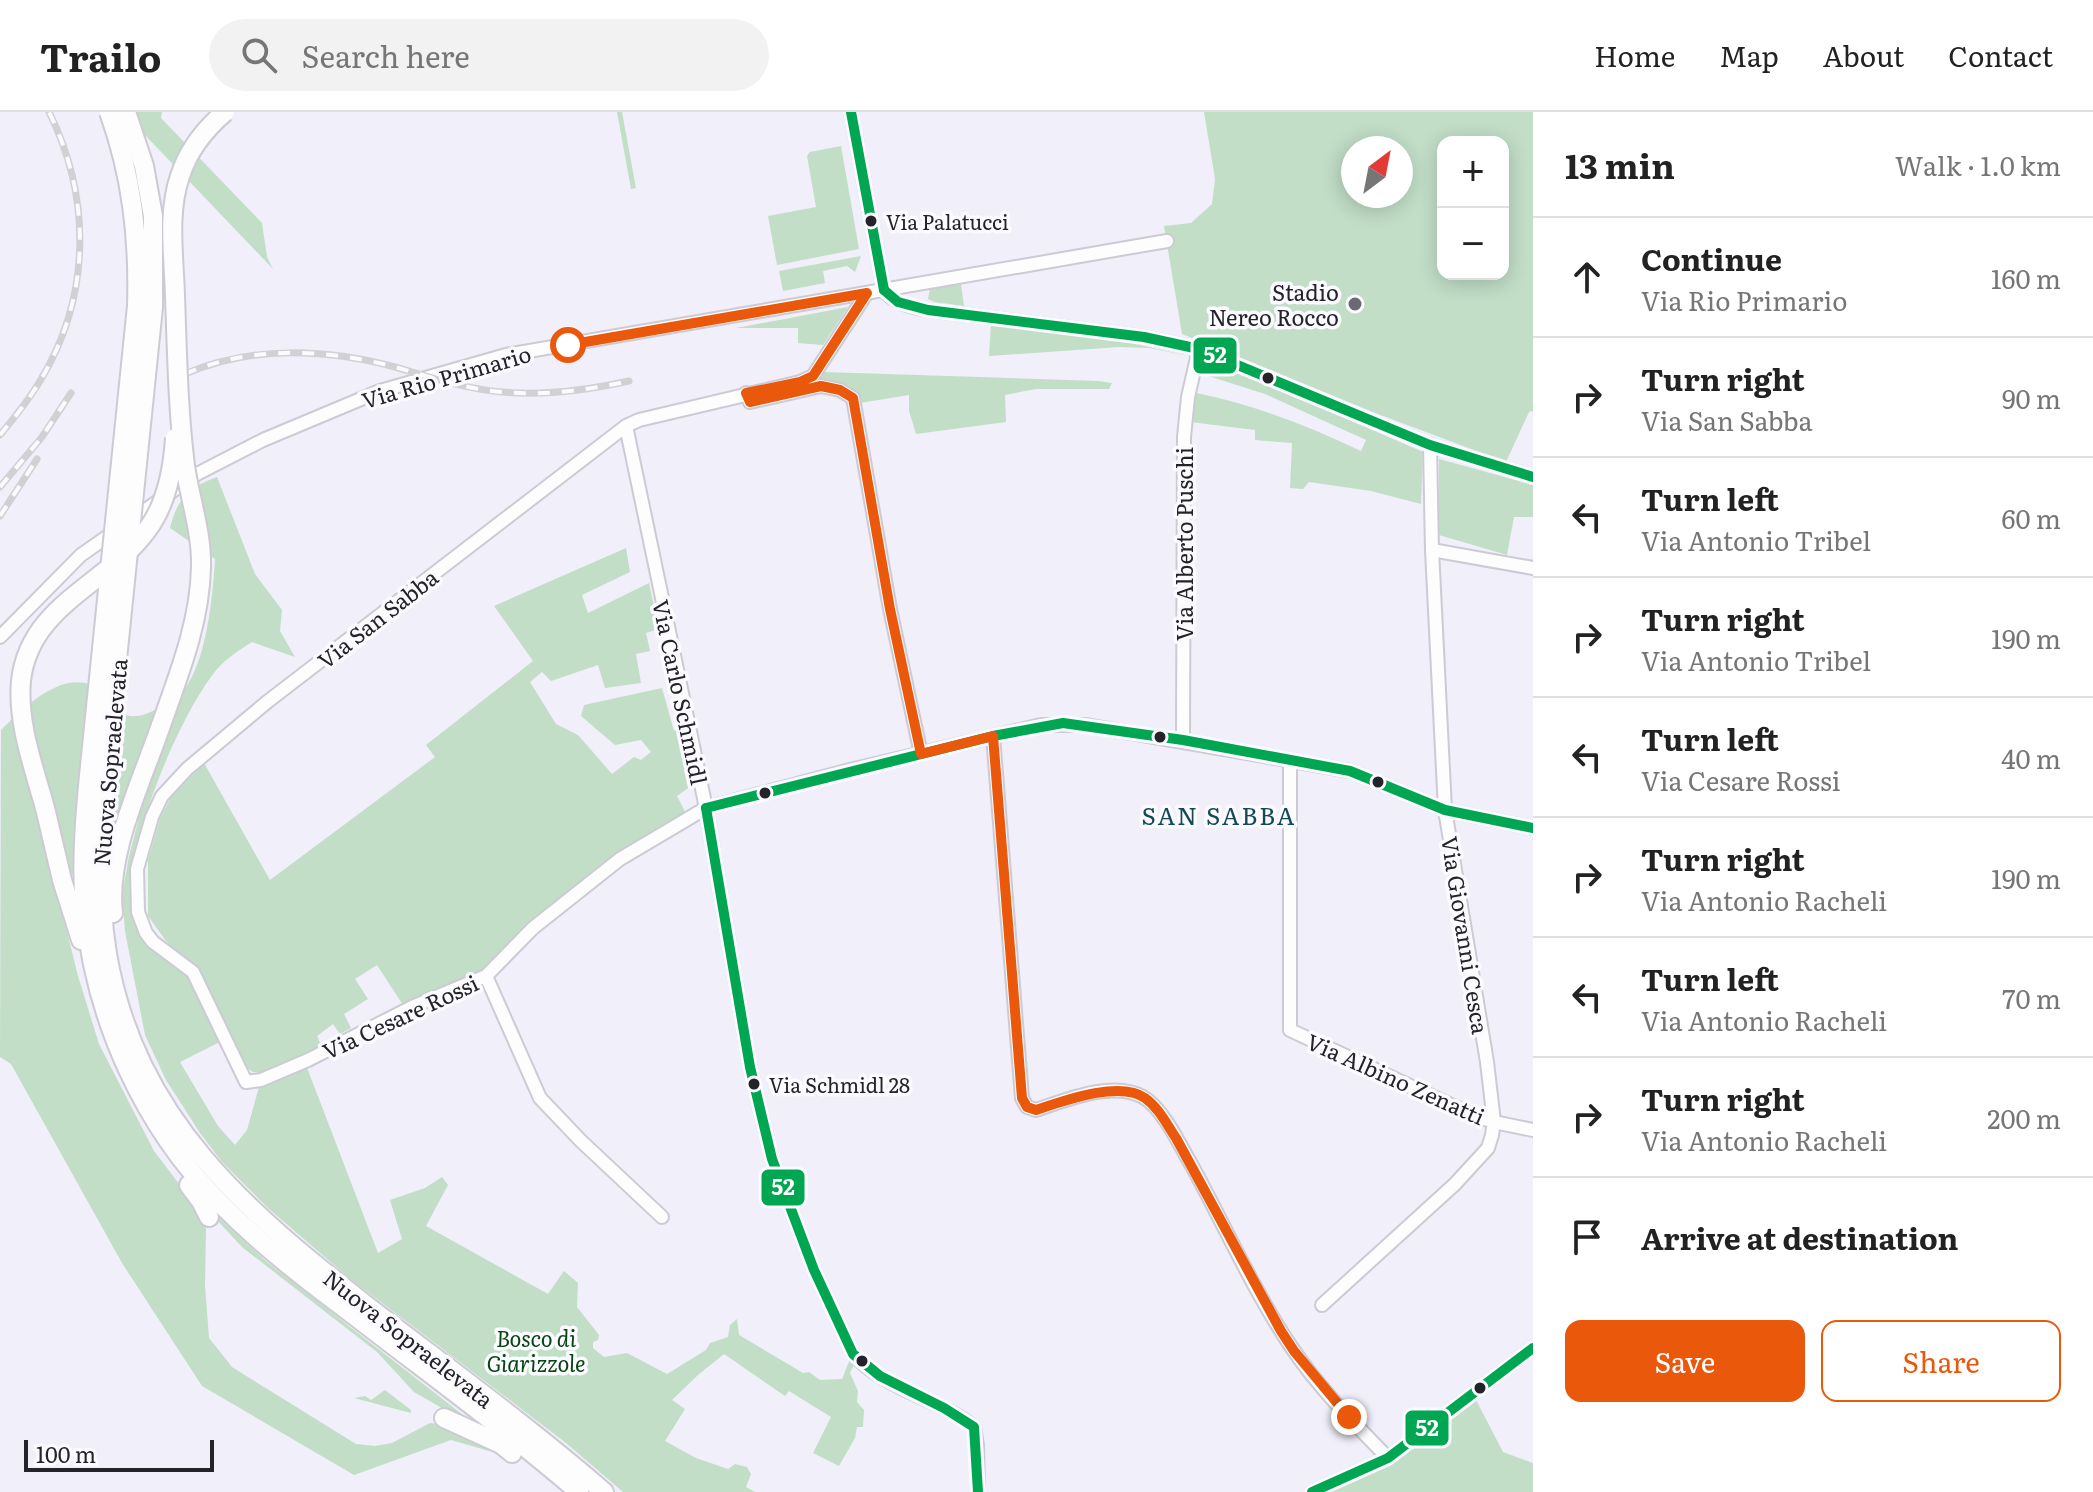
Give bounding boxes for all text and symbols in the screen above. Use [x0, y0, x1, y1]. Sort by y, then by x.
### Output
search box [209, 19, 769, 91]
text: Trailo [40, 27, 161, 84]
icon: search [237, 33, 281, 77]
text: Search here [301, 33, 470, 77]
text: Home [1594, 34, 1675, 76]
text: Map [1719, 34, 1779, 76]
text: About [1823, 34, 1904, 76]
text: Contact [1948, 34, 2053, 76]
north arrow [1341, 136, 1413, 208]
map controls [1437, 136, 1509, 280]
button: + [1437, 136, 1509, 208]
text: 13 min [1565, 139, 1675, 189]
text: Walk · 1.0 km [1895, 145, 2061, 184]
place label: Via Palatucci [886, 206, 1009, 236]
button: − [1437, 208, 1509, 280]
marker: Via Palatucci [863, 213, 879, 229]
text: Continue [1641, 236, 1782, 280]
icon: ahead [1565, 255, 1609, 299]
text: 160 m [1991, 258, 2061, 297]
place label: Stadio Nereo Rocco [1209, 275, 1339, 333]
text: Via Rio Primario [1641, 280, 1847, 319]
marker: Stadio Nereo Rocco [1346, 295, 1364, 313]
route start [550, 327, 586, 363]
street label: Via Rio Primario [357, 336, 535, 416]
line badge: 52 [1192, 336, 1238, 375]
text: 52 [1203, 337, 1227, 370]
text: Turn right [1641, 356, 1805, 400]
unlabelled marker [1260, 370, 1276, 386]
icon: right [1565, 375, 1609, 419]
text: 90 m [2002, 378, 2061, 417]
text: Via San Sabba [1641, 400, 1812, 439]
street label: Via Alberto Puschi [1167, 447, 1200, 641]
text: Turn left [1641, 476, 1779, 520]
icon: left [1565, 495, 1609, 539]
text: 60 m [2002, 498, 2061, 537]
text: Via Antonio Tribel [1641, 520, 1871, 559]
street label: Via San Sabba [310, 560, 444, 676]
street label: Via Carlo Schmidl [645, 596, 717, 788]
text: Turn right [1641, 596, 1805, 640]
icon: right [1565, 615, 1609, 659]
text: 190 m [1991, 618, 2061, 657]
text: Via Antonio Tribel [1641, 640, 1871, 679]
street label: Nuova Sopraelevata [83, 657, 135, 867]
text: Turn left [1641, 716, 1779, 760]
unlabelled marker [1152, 729, 1168, 745]
icon: left [1565, 735, 1609, 779]
text: 40 m [2001, 738, 2061, 777]
text: Via Cesare Rossi [1641, 760, 1840, 799]
unlabelled marker [1370, 774, 1386, 790]
unlabelled marker [757, 785, 773, 801]
district label: SAN SABBA [1142, 797, 1296, 832]
street label: Via Giovanni Cesca [1434, 834, 1498, 1037]
text: Turn right [1641, 836, 1805, 880]
icon: right [1565, 855, 1609, 899]
text: 190 m [1991, 858, 2061, 897]
text: Via Antonio Racheli [1641, 880, 1887, 919]
text: Turn left [1641, 956, 1779, 1000]
street label: Via Cesare Rossi [317, 965, 483, 1067]
icon: left [1565, 975, 1609, 1019]
text: 70 m [2002, 978, 2061, 1017]
text: Via Antonio Racheli [1641, 1000, 1887, 1039]
street label: Via Albino Zenatti [1302, 1024, 1490, 1132]
place label: Via Schmidl 28 [769, 1069, 910, 1099]
marker: Via Schmidl 28 [746, 1076, 762, 1092]
text: Turn right [1641, 1076, 1805, 1120]
icon: right [1565, 1095, 1609, 1139]
text: 200 m [1987, 1098, 2061, 1137]
text: Via Antonio Racheli [1641, 1120, 1887, 1159]
line badge: 52 [760, 1168, 806, 1207]
text: 52 [771, 1169, 795, 1202]
icon: arrive [1565, 1215, 1609, 1259]
text: Arrive at destination [1641, 1215, 1958, 1259]
street label: Nuova Sopraelevata [317, 1261, 501, 1415]
button: Save [1565, 1320, 1805, 1402]
button: Share [1821, 1320, 2061, 1402]
park label: Bosco di Giarizzole [487, 1321, 585, 1379]
unlabelled marker [854, 1353, 870, 1369]
unlabelled marker [1472, 1380, 1488, 1396]
route end [1331, 1399, 1367, 1435]
line badge: 52 [1404, 1409, 1450, 1447]
text: 52 [1415, 1410, 1439, 1443]
scale bar [24, 1436, 214, 1472]
text: 100 m [36, 1437, 96, 1470]

